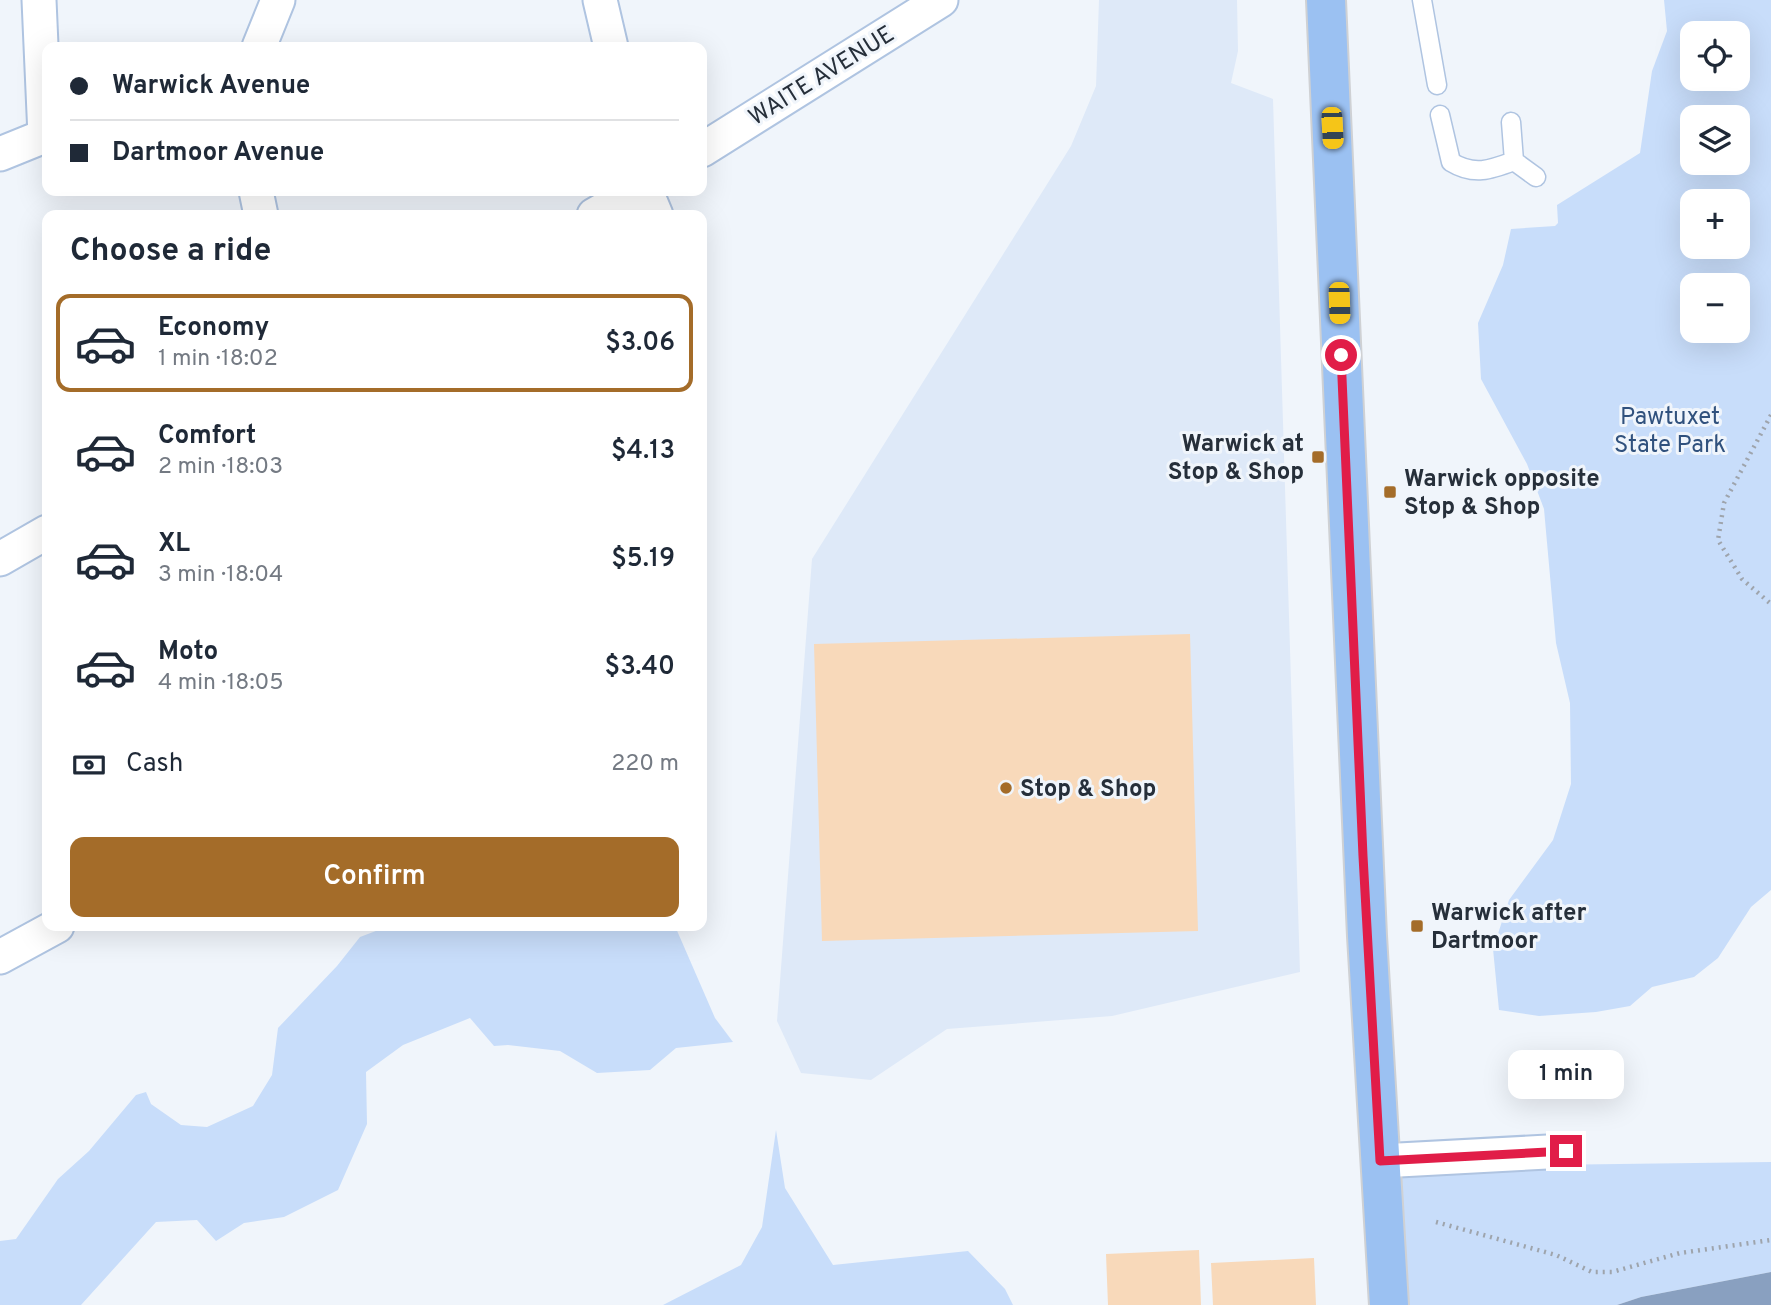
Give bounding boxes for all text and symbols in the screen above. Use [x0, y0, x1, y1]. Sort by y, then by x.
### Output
street label: WAITE AVENUE [744, 20, 900, 133]
map controls [1680, 21, 1750, 343]
button: locate [1680, 21, 1750, 91]
text: Warwick Avenue [112, 70, 310, 103]
button: layers [1680, 105, 1750, 175]
car [1321, 106, 1344, 150]
text: Dartmoor Avenue [112, 137, 324, 170]
button: + [1680, 189, 1750, 259]
text: Choose a ride [70, 232, 271, 272]
button: − [1680, 273, 1750, 343]
car [1328, 282, 1351, 324]
icon: car [74, 312, 137, 375]
text: Economy [158, 312, 269, 345]
text: $3.06 [605, 327, 675, 360]
route start [1325, 339, 1357, 371]
text: 1 min · 18:02 [158, 345, 278, 374]
park label: Pawtuxet State Park [1614, 403, 1726, 461]
icon: car [74, 420, 137, 483]
text: Comfort [158, 420, 256, 453]
place label: Warwick at Stop & Shop [1168, 430, 1304, 488]
text: $4.13 [611, 435, 675, 468]
marker: Warwick at Stop & Shop [1310, 449, 1326, 465]
text: 2 min · 18:03 [158, 453, 283, 482]
place label: Warwick opposite Stop & Shop [1404, 465, 1600, 523]
marker: Warwick opposite Stop & Shop [1382, 484, 1398, 500]
icon: car [74, 528, 137, 591]
text: XL [158, 528, 190, 561]
text: $5.19 [611, 543, 675, 576]
text: 3 min · 18:04 [158, 561, 283, 590]
icon: car [74, 636, 137, 699]
text: Moto [158, 636, 218, 669]
text: $3.40 [605, 651, 675, 684]
text: 4 min · 18:05 [158, 669, 284, 698]
icon: cash [70, 746, 108, 784]
text: Cash [126, 748, 183, 781]
text: 220 m [611, 750, 679, 779]
place label: Stop & Shop [1020, 775, 1156, 805]
marker: Stop & Shop [998, 780, 1014, 796]
button: Confirm [70, 837, 679, 917]
place label: Warwick after Dartmoor [1431, 899, 1586, 957]
marker: Warwick after Dartmoor [1409, 918, 1425, 934]
callout: 1 min [1508, 1050, 1624, 1098]
text: 1 min [1539, 1060, 1593, 1089]
route end [1550, 1135, 1582, 1167]

